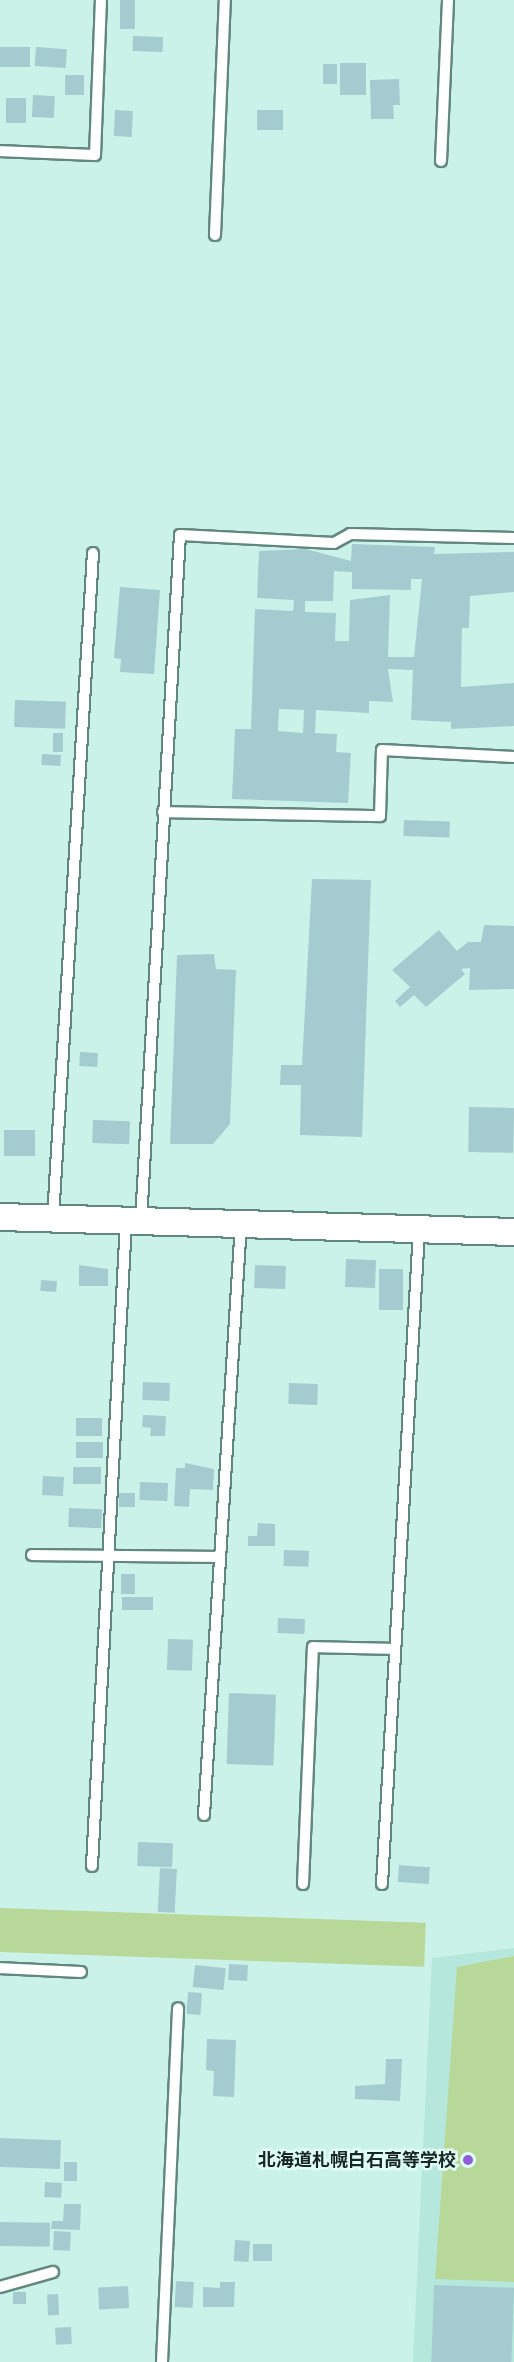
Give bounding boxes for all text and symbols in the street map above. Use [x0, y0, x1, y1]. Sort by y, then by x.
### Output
place label: 北海道札幌白石高等学校 [258, 2149, 456, 2171]
marker: 北海道札幌白石高等学校 [461, 2153, 475, 2167]

